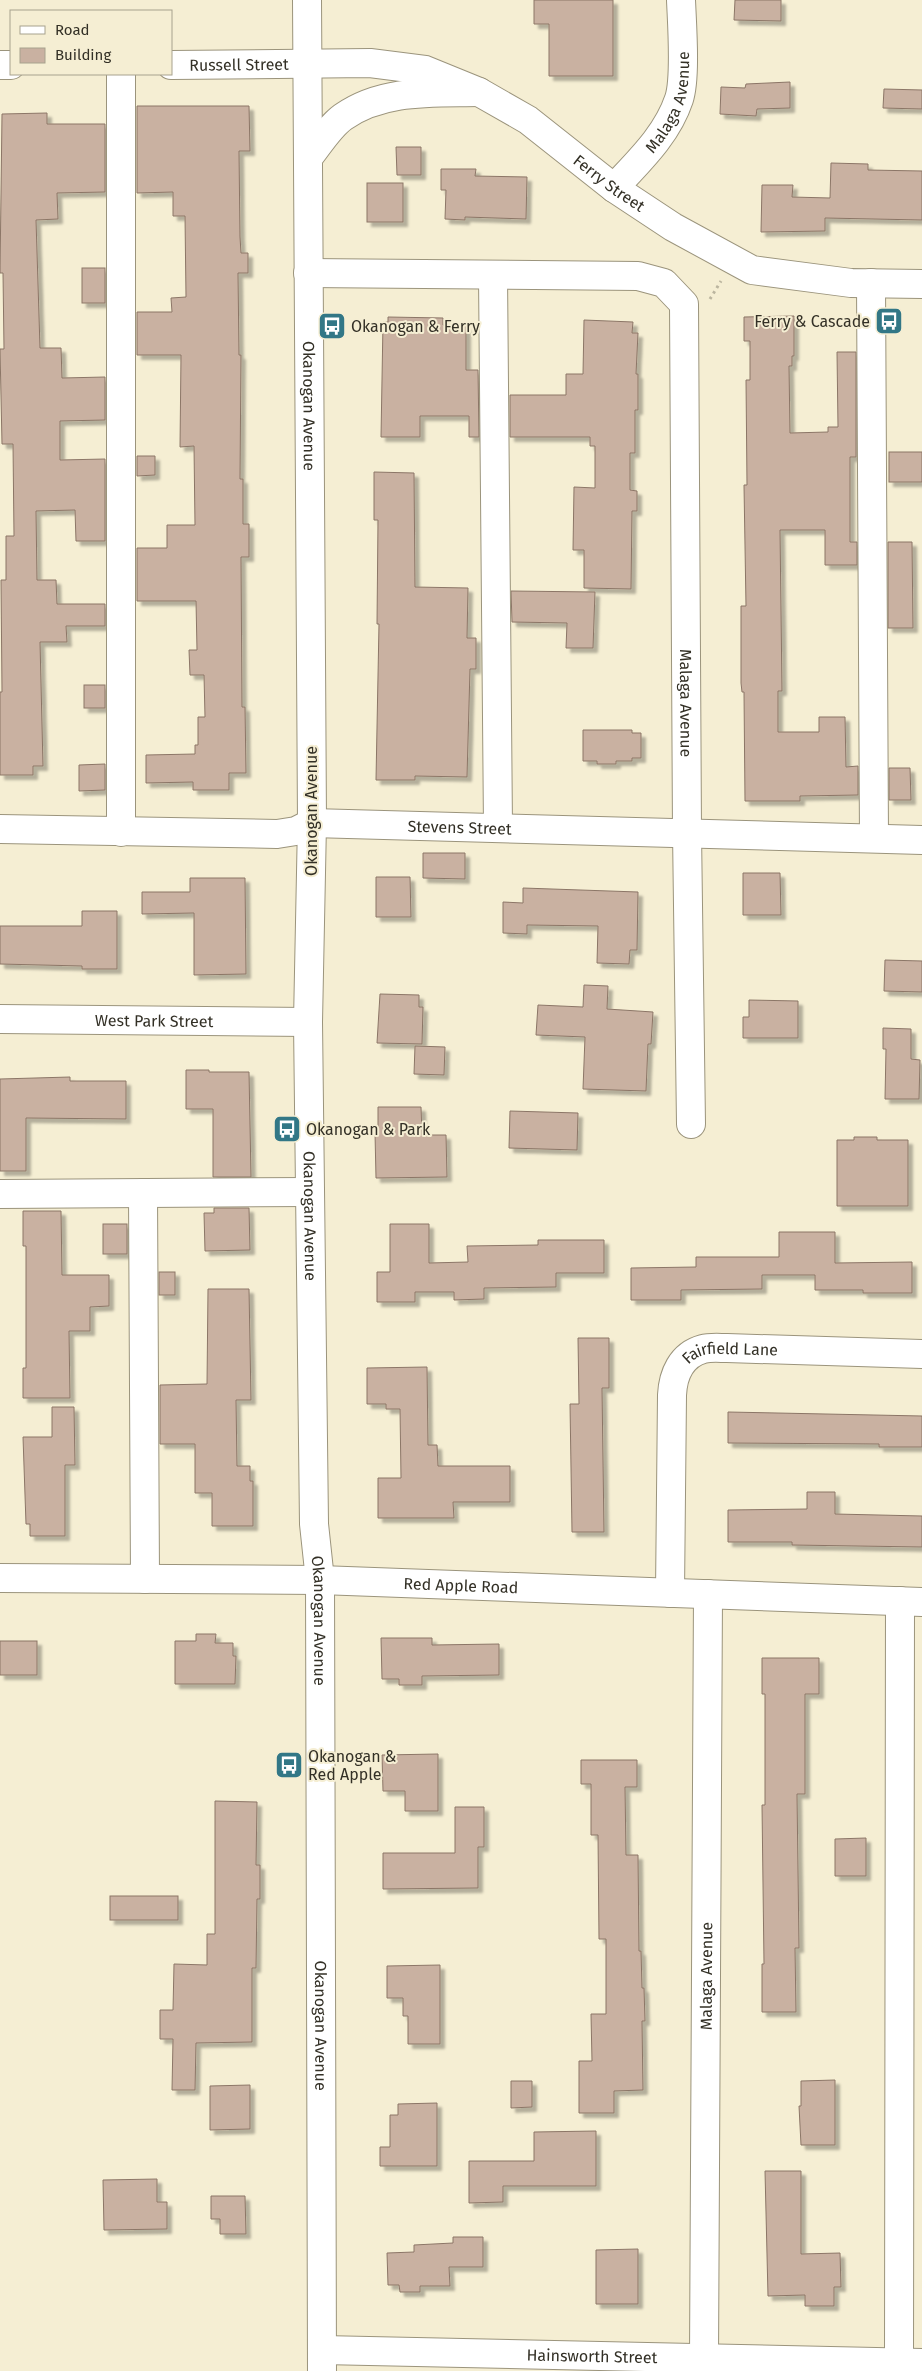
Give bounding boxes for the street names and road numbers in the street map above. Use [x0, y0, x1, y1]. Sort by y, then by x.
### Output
street label: Malaga Avenue [641, 51, 693, 157]
street label: Russell Street [189, 55, 289, 75]
street label: Ferry Street [569, 151, 648, 216]
street label: Okanogan Avenue [299, 341, 319, 471]
street label: Malaga Avenue [676, 649, 696, 757]
street label: Okanogan Avenue [302, 746, 321, 876]
street label: Stevens Street [407, 817, 512, 839]
street label: West Park Street [95, 1011, 214, 1031]
street label: Okanogan Avenue [300, 1151, 320, 1281]
street label: Fairfield Lane [678, 1339, 778, 1368]
street label: Okanogan Avenue [307, 1555, 329, 1686]
street label: Red Apple Road [403, 1574, 519, 1597]
street label: Malaga Avenue [697, 1922, 716, 2030]
street label: Okanogan Avenue [311, 1961, 330, 2091]
street label: Hainsworth Street [526, 2345, 658, 2367]

